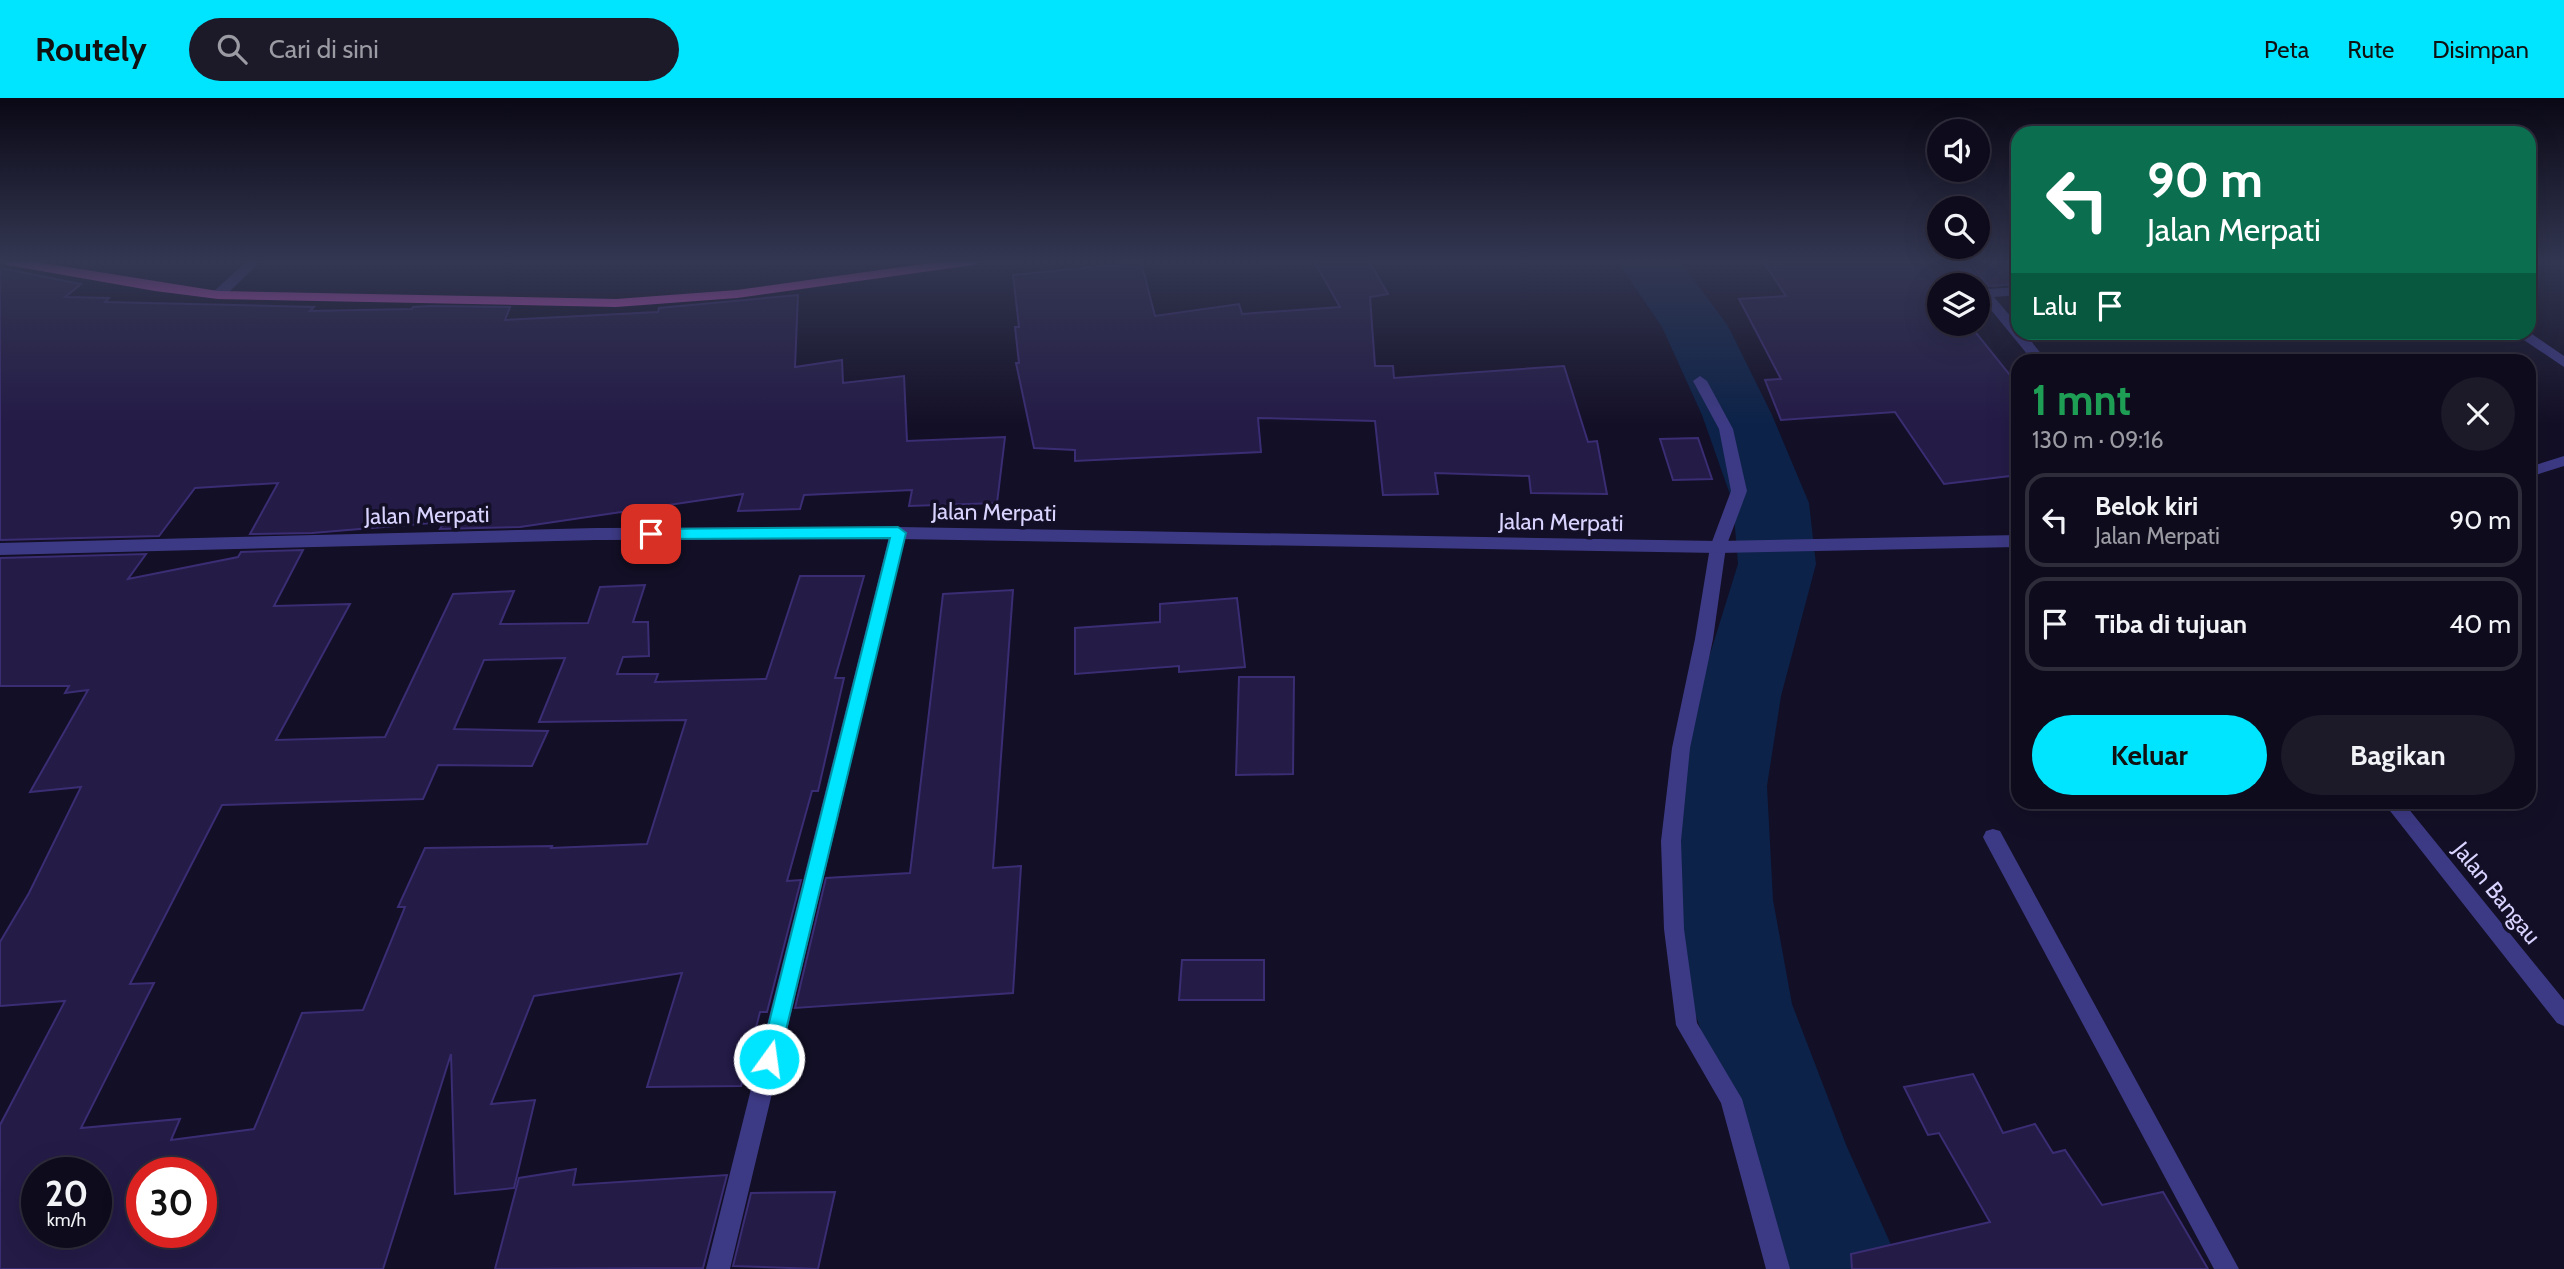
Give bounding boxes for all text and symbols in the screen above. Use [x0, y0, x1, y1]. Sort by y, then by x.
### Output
search box [189, 18, 679, 81]
text: Routely [35, 29, 147, 69]
icon: search [213, 30, 251, 68]
text: Cari di sini [269, 33, 379, 65]
text: Peta [2264, 35, 2309, 64]
text: Rute [2347, 35, 2394, 64]
text: Disimpan [2432, 35, 2529, 64]
map controls [1927, 119, 1990, 336]
button: sound [1927, 119, 1990, 182]
text: 90 m [2147, 150, 2263, 209]
icon: left [2032, 154, 2123, 245]
button: search [1927, 196, 1990, 259]
text: Jalan Merpati [2147, 210, 2321, 249]
button: layers [1927, 273, 1990, 336]
icon: arrive [2091, 287, 2129, 325]
text: Lalu [2032, 290, 2077, 322]
text: 1 mnt [2032, 374, 2131, 426]
button: close [2441, 377, 2515, 451]
text: 130 m · 09:16 [2032, 426, 2164, 454]
text: Belok kiri [2095, 490, 2198, 522]
street label: Jalan Merpati [930, 497, 1057, 527]
street label: Jalan Merpati [363, 500, 490, 530]
icon: left [2036, 501, 2074, 539]
pin [621, 504, 681, 564]
text: 90 m [2449, 504, 2511, 536]
street label: Jalan Merpati [1497, 507, 1624, 537]
icon: arrive [632, 515, 670, 553]
text: Jalan Merpati [2095, 522, 2220, 550]
icon: arrive [2036, 605, 2074, 643]
text: Tiba di tujuan [2095, 608, 2247, 640]
text: 40 m [2449, 608, 2511, 640]
button: Keluar [2032, 715, 2267, 795]
button: Bagikan [2281, 715, 2515, 795]
street label: Jalan Bangau [2447, 835, 2547, 950]
position arrow [732, 1022, 806, 1096]
speed limit sign: 30 [126, 1157, 217, 1248]
text: 20 [45, 1172, 88, 1215]
text: km/h [47, 1209, 86, 1231]

